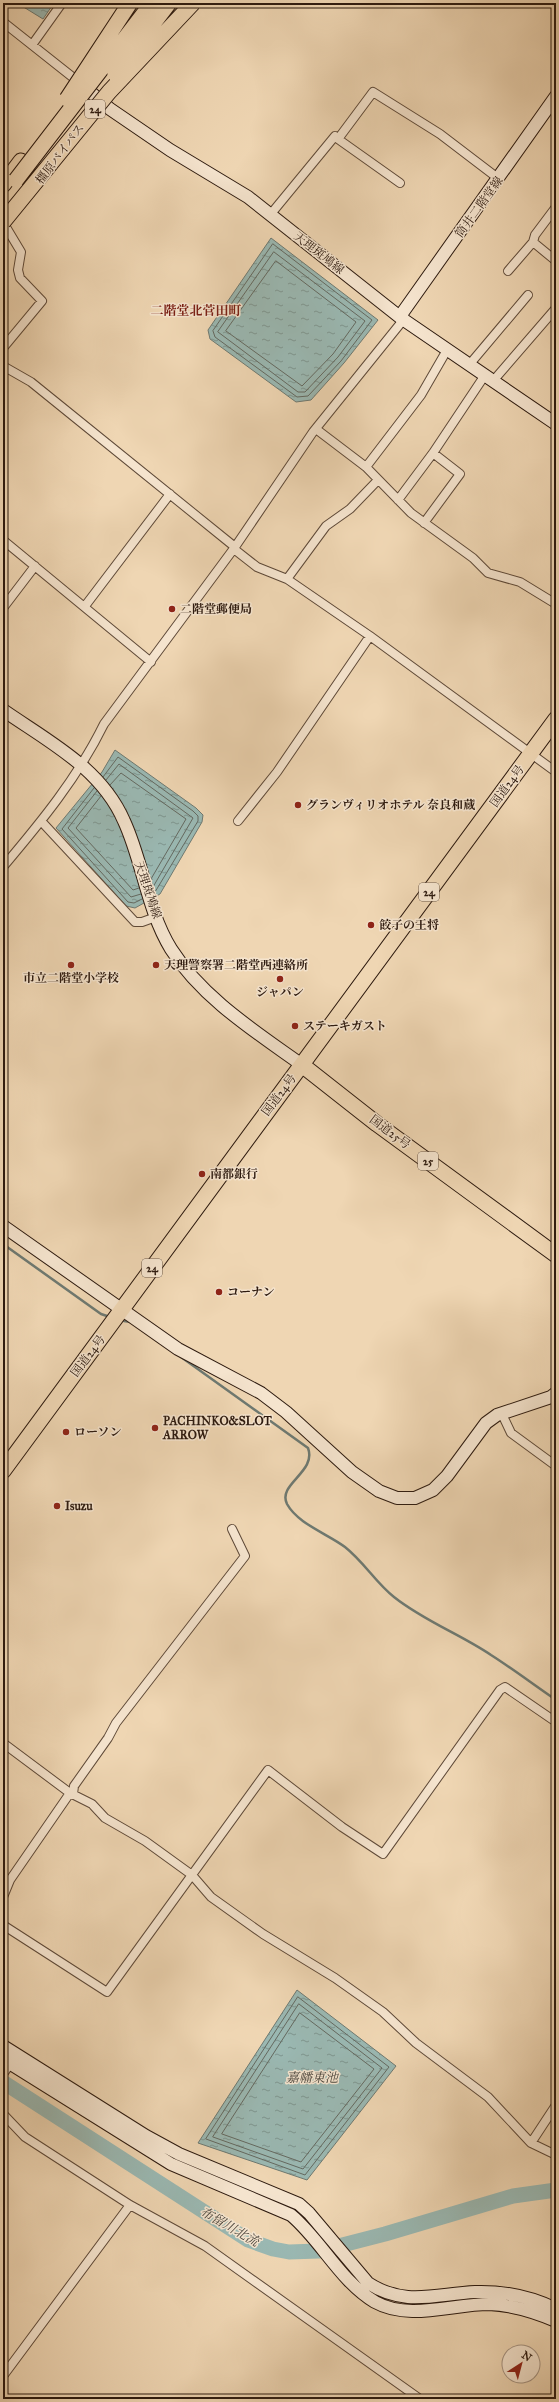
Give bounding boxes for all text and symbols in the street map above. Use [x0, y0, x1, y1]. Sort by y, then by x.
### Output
road number: 24 [85, 100, 105, 118]
street label: 橿原バイパス [33, 121, 87, 187]
street label: 筒井二階堂線 [452, 174, 506, 240]
street label: 天理斑鳩線 [291, 229, 347, 277]
district label: 二階堂北菅田町 [150, 303, 242, 319]
place label: 二階堂郵便局 [180, 602, 252, 616]
marker: 二階堂郵便局 [167, 604, 177, 614]
street label: 国道24号 [487, 762, 527, 810]
place label: グランヴィリオホテル 奈良和蔵 [306, 798, 475, 812]
marker: グランヴィリオホテル 奈良和蔵 [293, 800, 303, 810]
street label: 天理斑鳩線 [132, 859, 164, 921]
road number: 24 [419, 883, 439, 901]
place label: 餃子の王将 [379, 918, 439, 932]
marker: 餃子の王将 [366, 920, 376, 930]
place label: 天理警察署二階堂西連絡所 [164, 958, 308, 972]
marker: 市立二階堂小学校 [66, 960, 76, 970]
marker: 天理警察署二階堂西連絡所 [151, 960, 161, 970]
place label: 市立二階堂小学校 [23, 971, 119, 985]
marker: ジャパン [275, 974, 285, 984]
place label: ジャパン [256, 985, 304, 999]
place label: ステーキガスト [303, 1019, 387, 1033]
marker: ステーキガスト [290, 1021, 300, 1031]
street label: 国道24号 [259, 1071, 299, 1119]
street label: 国道25号 [367, 1112, 413, 1152]
road number: 25 [418, 1152, 438, 1170]
place label: 南都銀行 [210, 1167, 258, 1181]
marker: 南都銀行 [197, 1169, 207, 1179]
road number: 24 [142, 1259, 162, 1277]
place label: コーナン [227, 1285, 274, 1299]
marker: コーナン [214, 1287, 224, 1297]
street label: 国道24号 [68, 1332, 108, 1380]
place label: PACHINKO&SLOT ARROW [162, 1414, 273, 1442]
marker: PACHINKO&SLOT ARROW [150, 1423, 160, 1433]
place label: ローソン [74, 1425, 122, 1439]
marker: ローソン [61, 1427, 71, 1437]
place label: Isuzu [65, 1499, 93, 1513]
marker: Isuzu [52, 1501, 62, 1511]
water label: 嘉幡東池 [286, 2070, 340, 2086]
water label: 布留川北流 [197, 2204, 263, 2251]
north arrow [501, 2344, 541, 2384]
text: N [519, 2348, 535, 2365]

